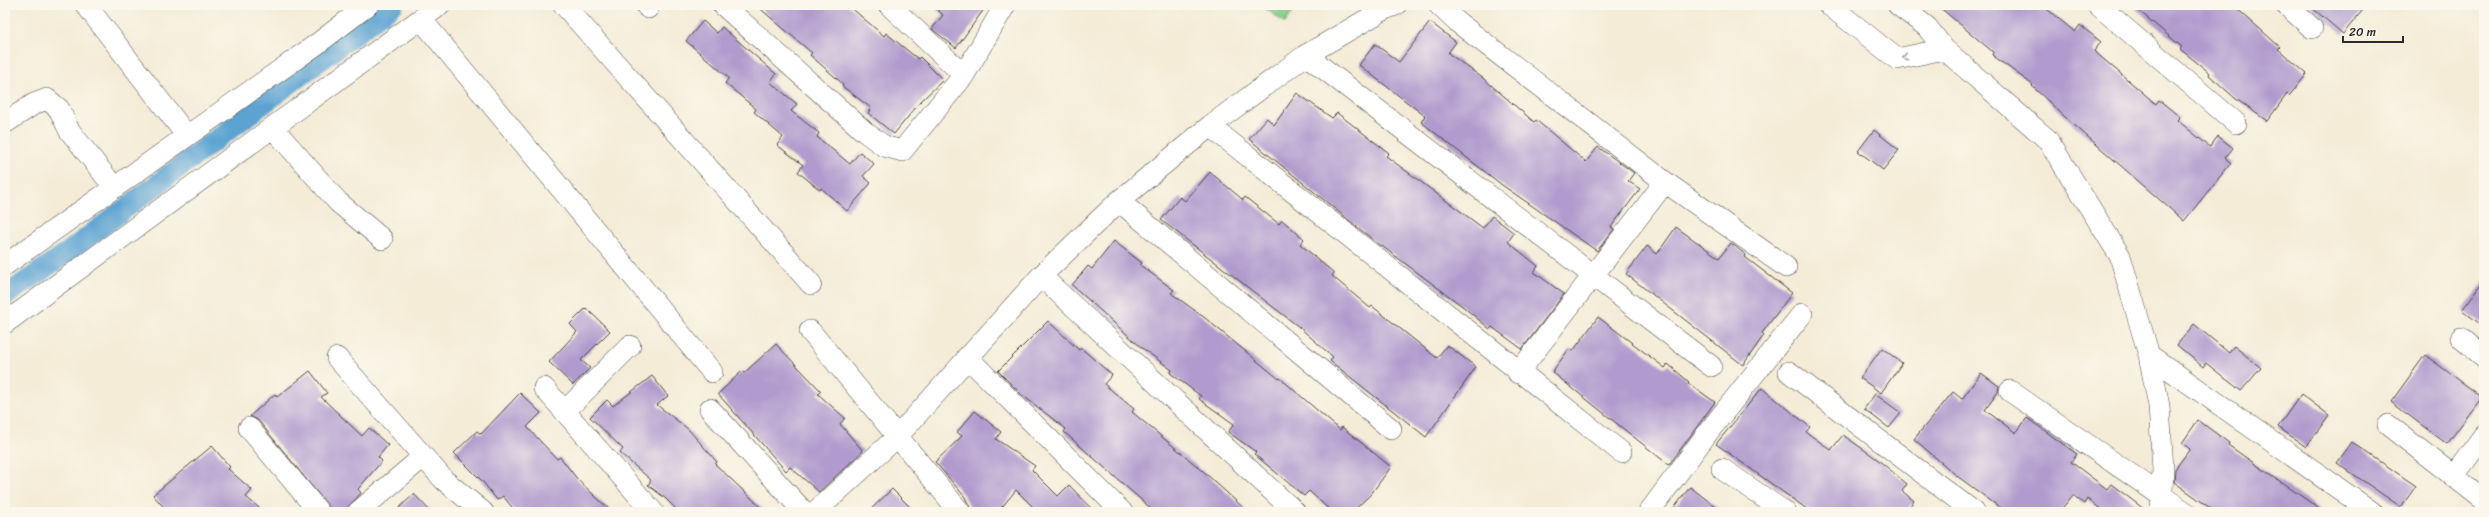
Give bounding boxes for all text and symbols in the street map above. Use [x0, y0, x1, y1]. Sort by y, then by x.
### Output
scale bar [2343, 18, 2403, 44]
text: 20 m [2349, 21, 2376, 43]
one-way arrow [1902, 53, 1909, 61]

